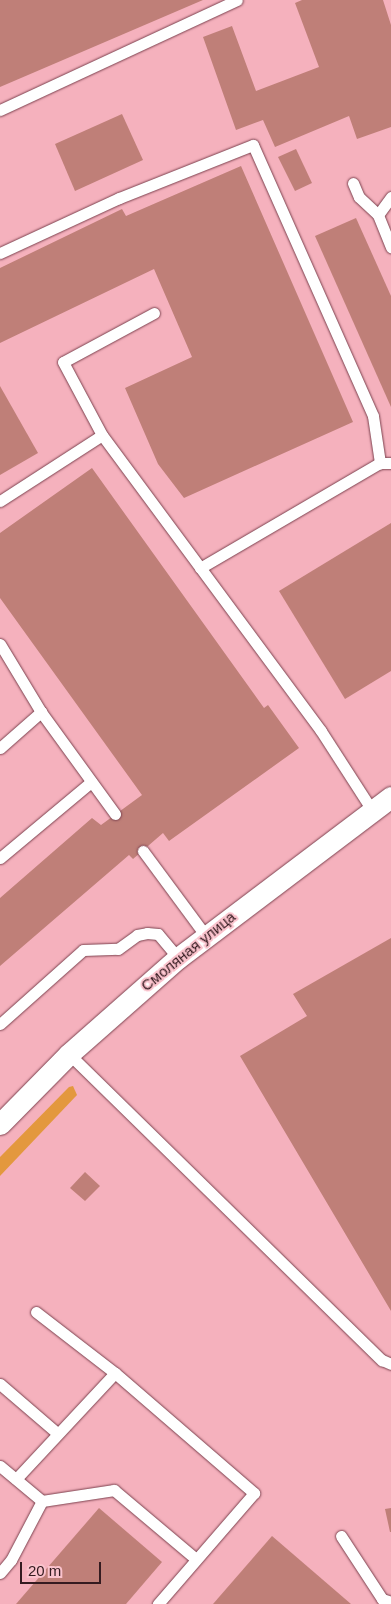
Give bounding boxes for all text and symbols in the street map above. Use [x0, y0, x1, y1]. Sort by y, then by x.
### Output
street label: Смоляная улица [137, 907, 239, 995]
scale bar [22, 1552, 104, 1584]
text: 20 m [28, 1562, 61, 1579]

